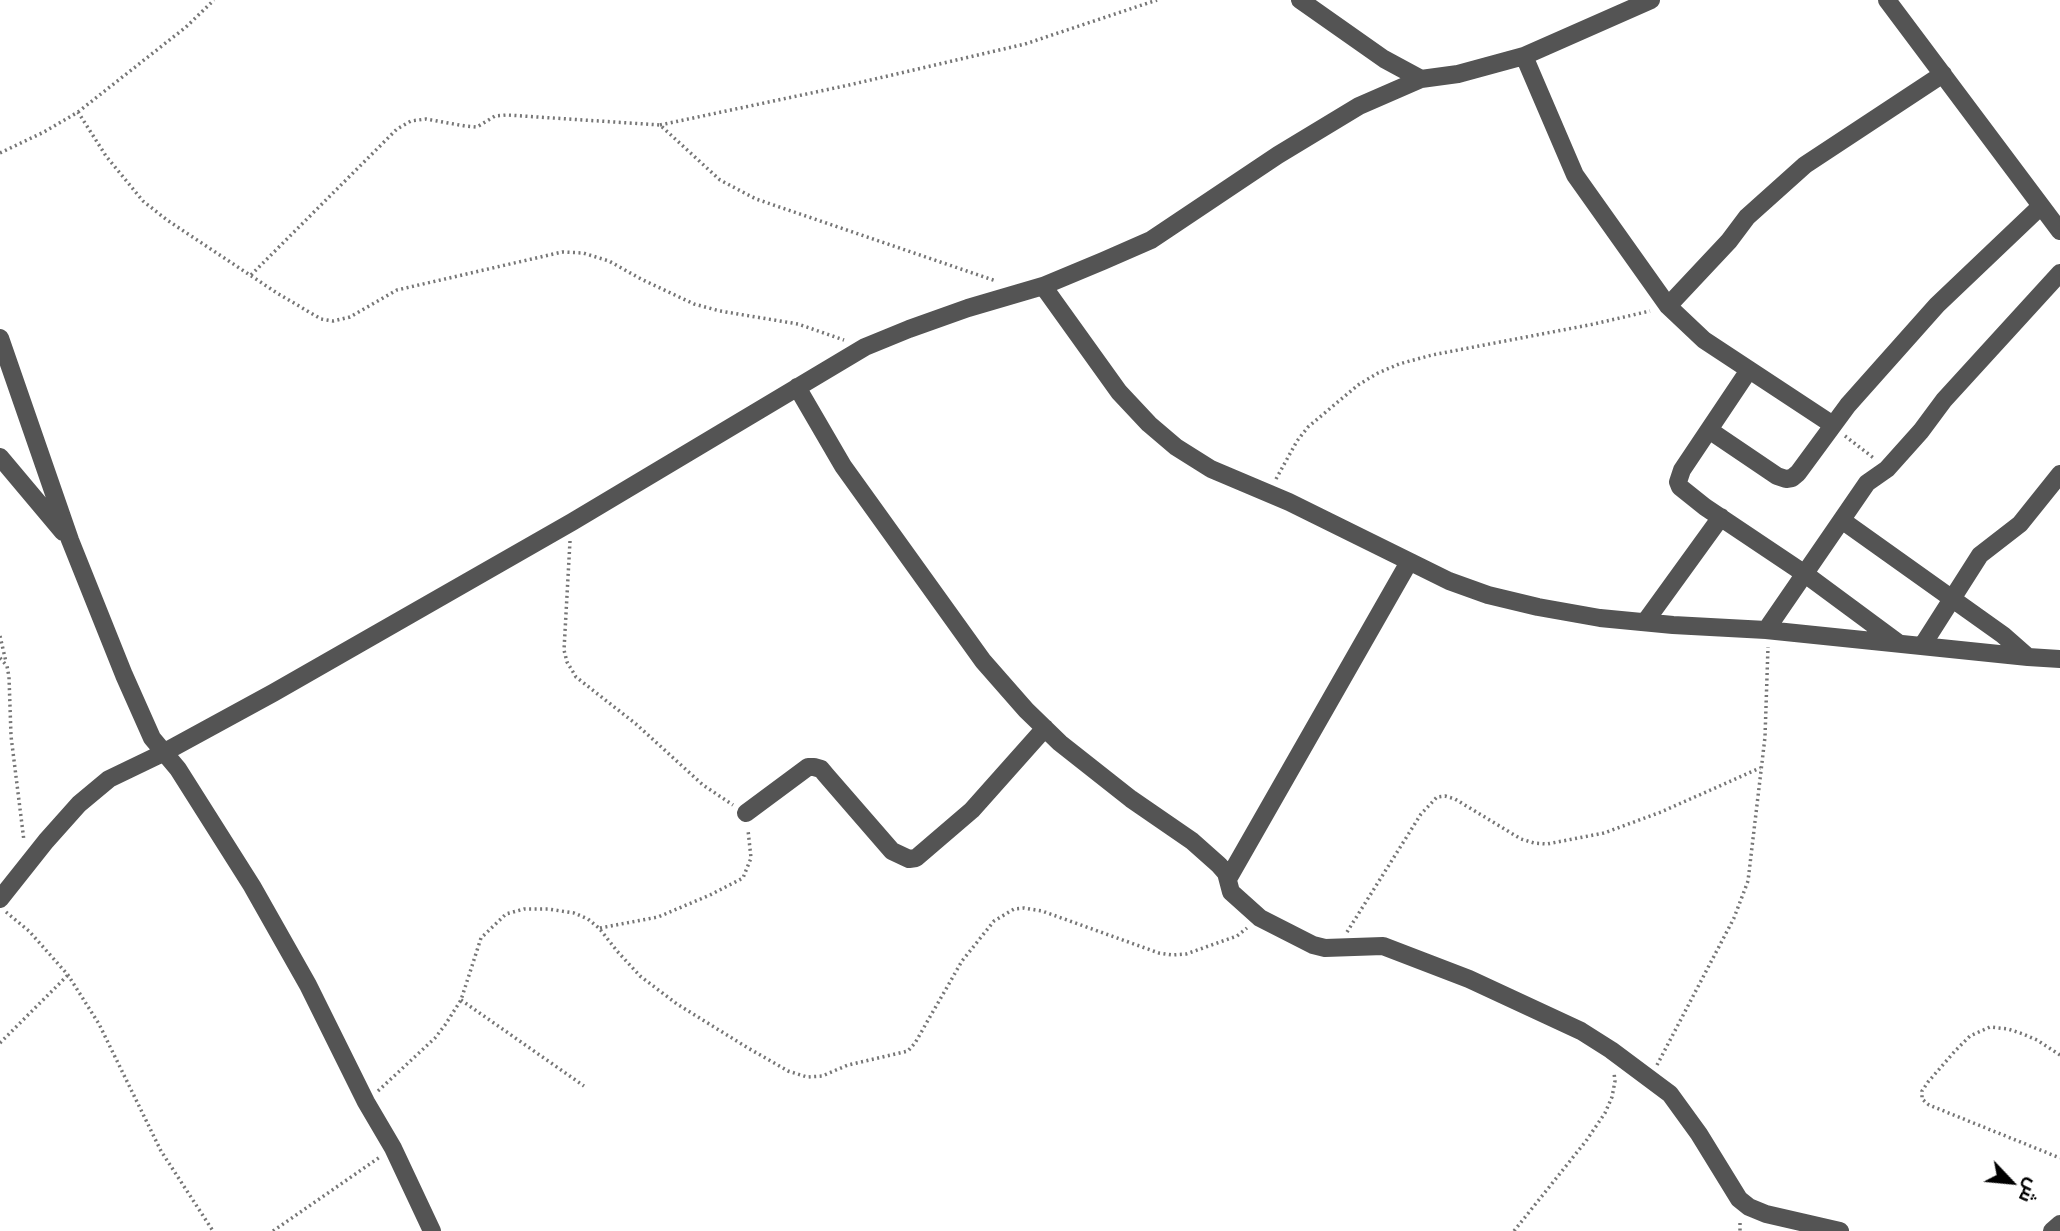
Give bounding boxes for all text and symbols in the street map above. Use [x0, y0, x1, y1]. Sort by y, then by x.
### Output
north arrow [1976, 1147, 2046, 1217]
text: ش [2015, 1175, 2045, 1207]

